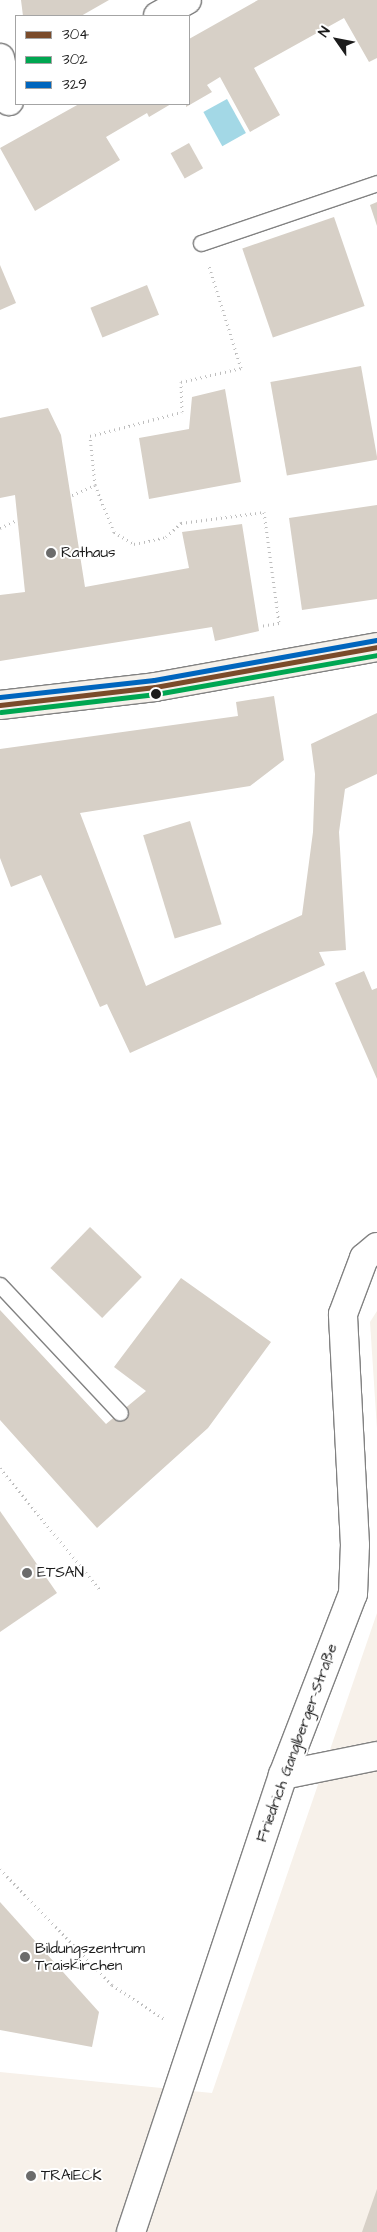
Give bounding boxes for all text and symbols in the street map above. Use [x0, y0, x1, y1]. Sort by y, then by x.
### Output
legend [15, 15, 190, 105]
north arrow [312, 15, 362, 65]
text: N [314, 23, 335, 41]
text: 304 [62, 24, 89, 45]
text: 302 [62, 49, 88, 70]
text: 329 [62, 74, 87, 95]
place label: Rathaus [61, 544, 116, 562]
marker: Rathaus [45, 547, 57, 559]
unlabelled marker [151, 689, 161, 699]
place label: ETSAN [37, 1564, 84, 1582]
marker: ETSAN [21, 1567, 33, 1579]
street label: Friedrich Ganglberger-Straße [253, 1641, 341, 1845]
place label: Bildungszentrum Traiskirchen [35, 1939, 145, 1974]
marker: Bildungszentrum Traiskirchen [19, 1951, 31, 1963]
place label: TRAIECK [41, 2167, 101, 2185]
marker: TRAIECK [25, 2170, 37, 2182]

